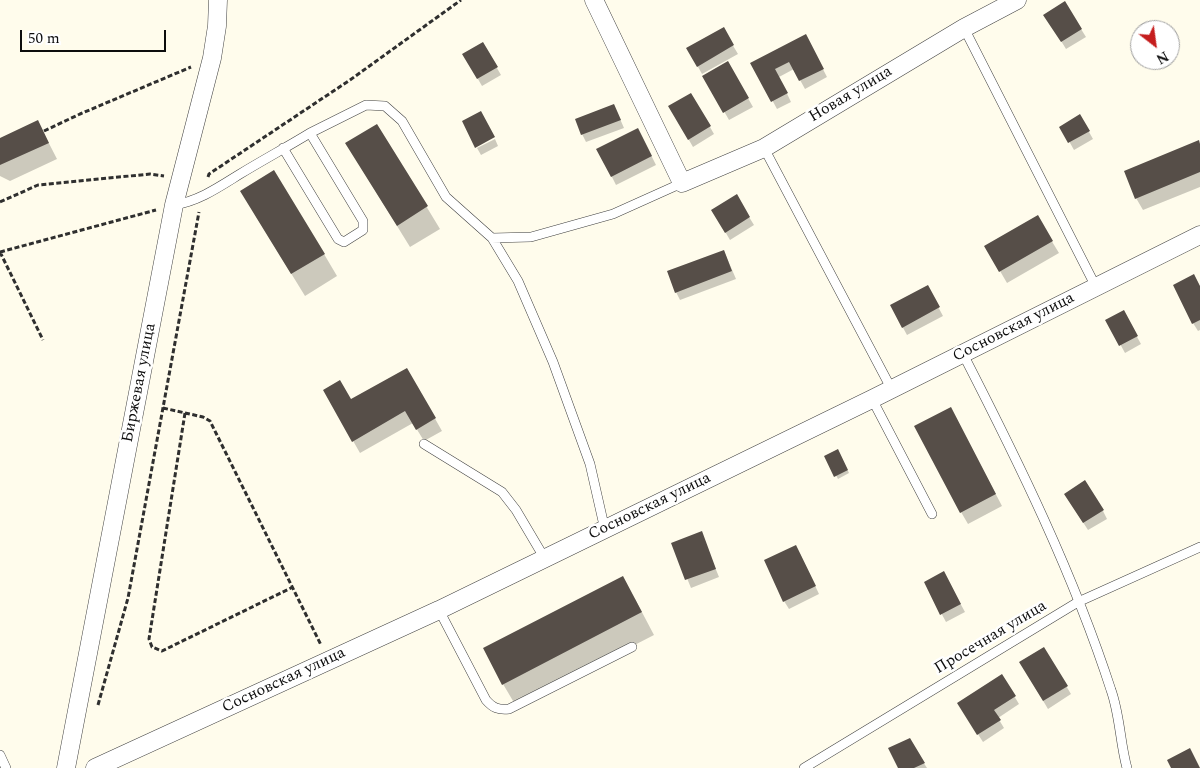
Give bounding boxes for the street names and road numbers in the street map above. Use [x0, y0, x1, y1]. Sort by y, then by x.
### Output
street label: Новая улица [806, 63, 896, 127]
street label: Сосновская улица [950, 289, 1078, 367]
street label: Биржевая улица [119, 322, 161, 444]
street label: Сосновская улица [586, 469, 714, 545]
street label: Просечная улица [931, 597, 1051, 679]
street label: Сосновская улица [219, 644, 349, 718]

